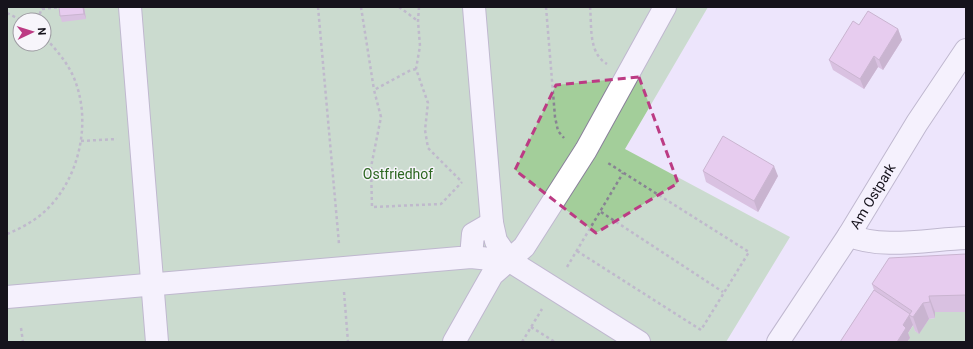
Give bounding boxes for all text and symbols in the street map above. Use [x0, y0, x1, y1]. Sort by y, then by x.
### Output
north arrow [12, 12, 52, 52]
text: N [35, 27, 48, 36]
street label: Am Ostpark [847, 160, 899, 232]
park label: Ostfriedhof [363, 166, 433, 182]

